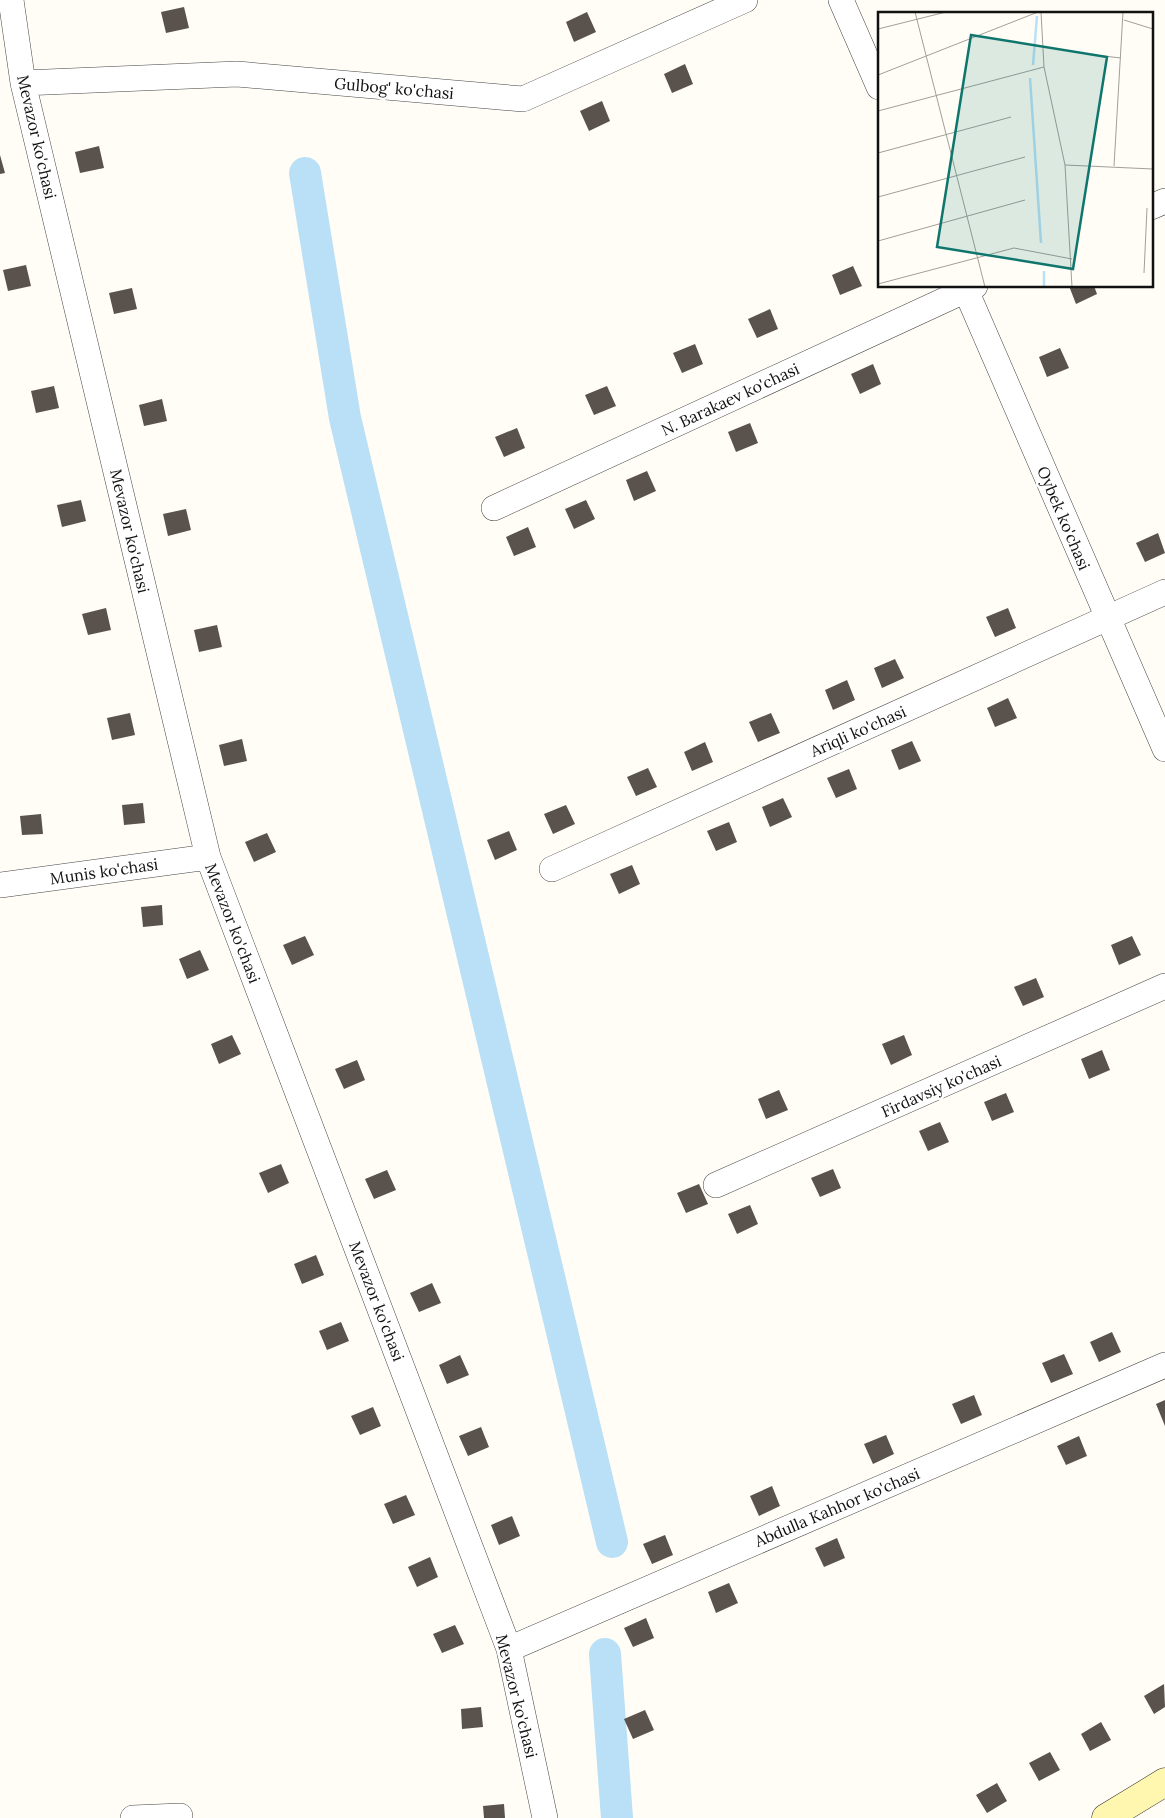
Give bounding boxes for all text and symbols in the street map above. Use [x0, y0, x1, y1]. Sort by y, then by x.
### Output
inset map [878, 12, 1152, 288]
street label: Mevazor ko'chasi [13, 73, 61, 201]
street label: Gulbog' ko'chasi [333, 73, 455, 103]
street label: N. Barakaev ko'chasi [658, 358, 802, 440]
street label: Oybek ko'chasi [1033, 463, 1095, 573]
street label: Mevazor ko'chasi [106, 467, 154, 595]
street label: Ariqli ko'chasi [806, 701, 909, 761]
street label: Munis ko'chasi [49, 854, 159, 888]
street label: Mevazor ko'chasi [201, 860, 265, 986]
street label: Firdavsiy ko'chasi [878, 1051, 1004, 1121]
street label: Mevazor ko'chasi [345, 1238, 409, 1364]
street label: Abdulla Kahhor ko'chasi [751, 1463, 923, 1551]
street label: Mevazor ko'chasi [492, 1632, 542, 1760]

